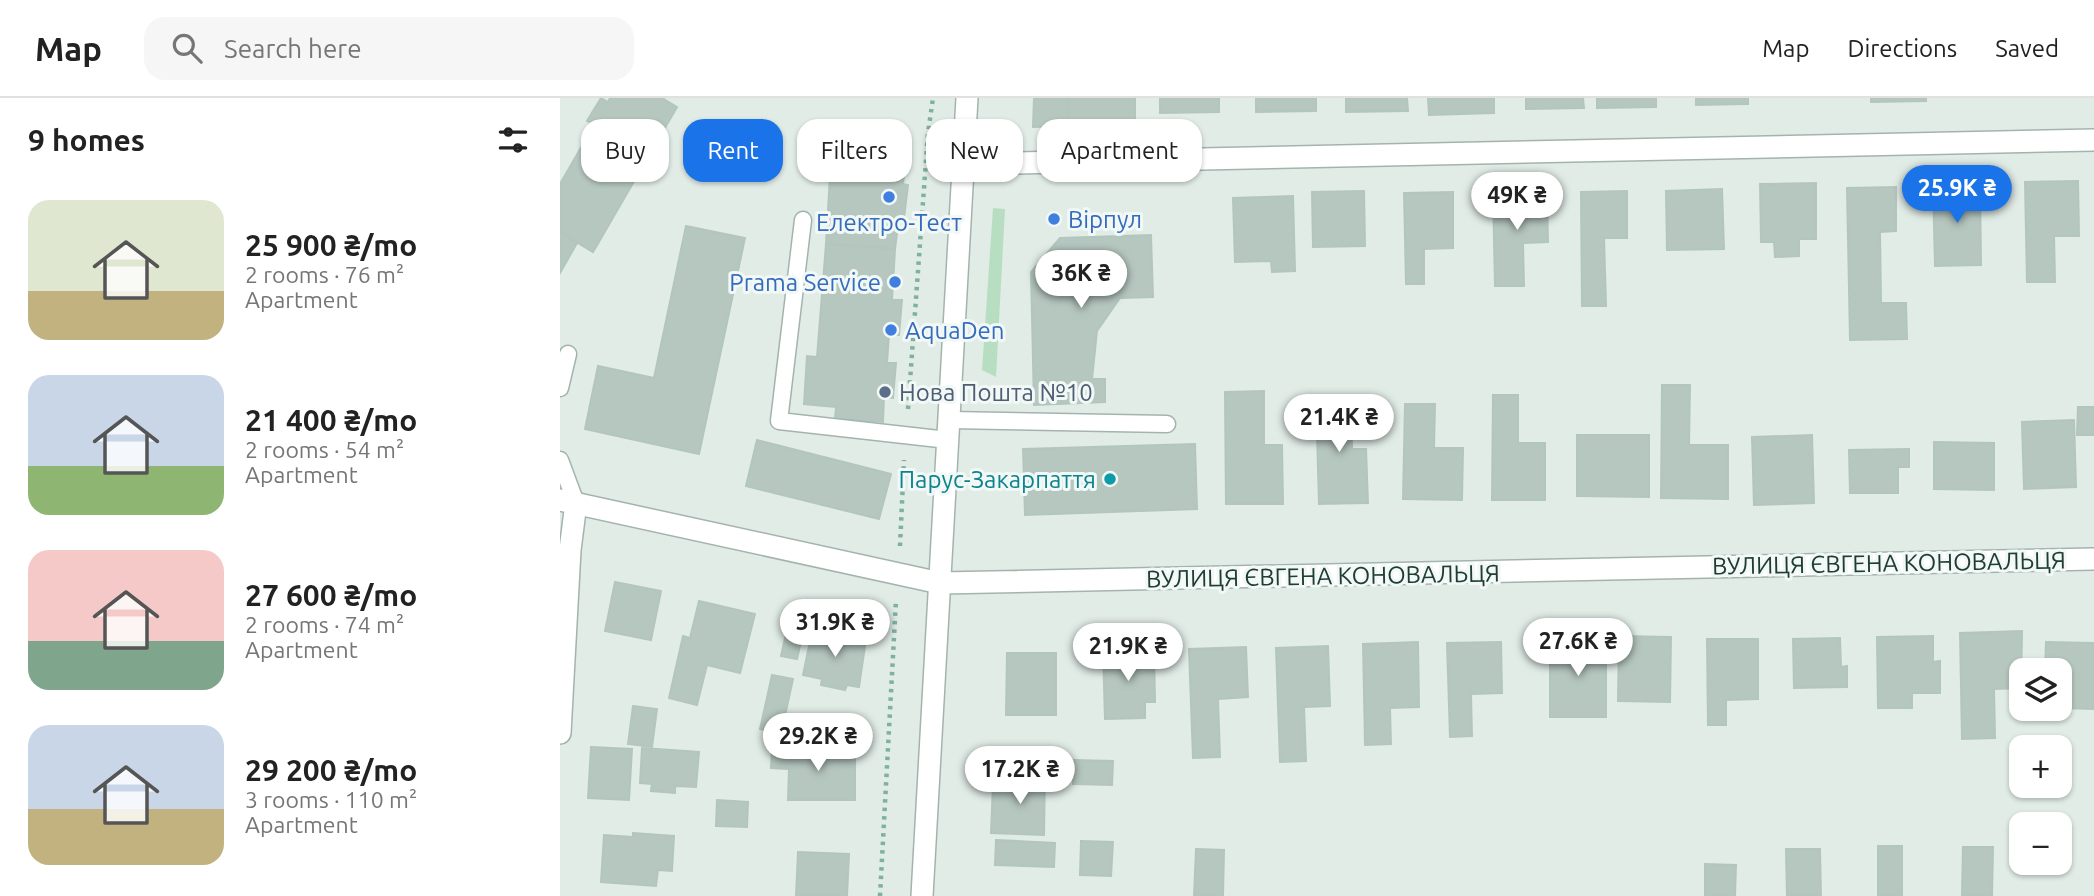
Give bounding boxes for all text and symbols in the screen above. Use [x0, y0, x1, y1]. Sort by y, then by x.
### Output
search box [144, 17, 634, 80]
icon: search [168, 29, 206, 67]
text: Map [35, 30, 102, 67]
text: Search here [224, 34, 362, 63]
text: Map [1762, 35, 1809, 62]
text: Directions [1847, 35, 1957, 62]
text: Saved [1995, 35, 2059, 62]
chip: Buy [581, 119, 669, 182]
chip: Rent [683, 119, 783, 182]
chip: Filters [797, 119, 912, 182]
chip: New [926, 119, 1023, 182]
chip: Apartment [1037, 119, 1202, 182]
icon: filters [494, 121, 532, 159]
text: 9 homes [28, 123, 145, 157]
pin: 25.9K ₴ [1892, 166, 2022, 225]
pin: 49K ₴ [1468, 172, 1566, 232]
text: 25.9K ₴ [1918, 175, 1996, 200]
text: 49K ₴ [1487, 182, 1547, 207]
marker: Електро-Тест [881, 189, 897, 205]
place label: Вірпул [1068, 206, 1142, 233]
place label: Електро-Тест [816, 209, 962, 236]
marker: Вірпул [1046, 211, 1062, 227]
icon: home [84, 228, 168, 312]
text: 25 900 ₴/mo [245, 228, 417, 262]
pin: 36K ₴ [1032, 250, 1130, 310]
text: 36K ₴ [1051, 260, 1111, 285]
text: 2 rooms · 76 m² [245, 262, 404, 287]
place label: Prama Service [729, 269, 881, 296]
marker: Prama Service [887, 274, 903, 290]
text: Apartment [245, 287, 358, 312]
place label: AquaDen [905, 317, 1005, 344]
marker: AquaDen [883, 322, 899, 338]
place label: Нова Пошта №10 [899, 379, 1093, 406]
marker: Нова Пошта №10 [877, 384, 893, 400]
pin: 21.4K ₴ [1274, 394, 1404, 454]
icon: home [84, 403, 168, 487]
text: 21 400 ₴/mo [245, 403, 417, 437]
text: 21.4K ₴ [1300, 404, 1378, 429]
text: 2 rooms · 54 m² [245, 437, 404, 462]
text: Apartment [245, 462, 358, 487]
place label: Парус-Закарпаття [899, 466, 1096, 493]
marker: Парус-Закарпаття [1102, 471, 1118, 487]
street label: ВУЛИЦЯ ЄВГЕНА КОНОВАЛЬЦЯ [1712, 546, 2066, 580]
street label: ВУЛИЦЯ ЄВГЕНА КОНОВАЛЬЦЯ [1146, 559, 1500, 593]
icon: home [84, 578, 168, 662]
text: 27 600 ₴/mo [245, 578, 417, 612]
pin: 31.9K ₴ [770, 600, 900, 659]
text: 31.9K ₴ [796, 609, 874, 634]
text: 2 rooms · 74 m² [245, 612, 404, 637]
pin: 27.6K ₴ [1513, 618, 1643, 678]
pin: 21.9K ₴ [1063, 624, 1193, 683]
text: 27.6K ₴ [1539, 628, 1617, 653]
text: 21.9K ₴ [1089, 633, 1167, 658]
text: Apartment [245, 637, 358, 662]
map controls [2009, 658, 2072, 875]
button: layers [2009, 658, 2072, 721]
pin: 29.2K ₴ [753, 714, 883, 773]
text: 29.2K ₴ [779, 723, 857, 748]
button: + [2009, 735, 2072, 798]
pin: 17.2K ₴ [955, 746, 1085, 806]
icon: home [84, 753, 168, 837]
text: 29 200 ₴/mo [245, 753, 417, 787]
text: 17.2K ₴ [981, 756, 1059, 781]
text: 3 rooms · 110 m² [245, 787, 417, 812]
text: Apartment [245, 812, 358, 837]
button: − [2009, 812, 2072, 875]

